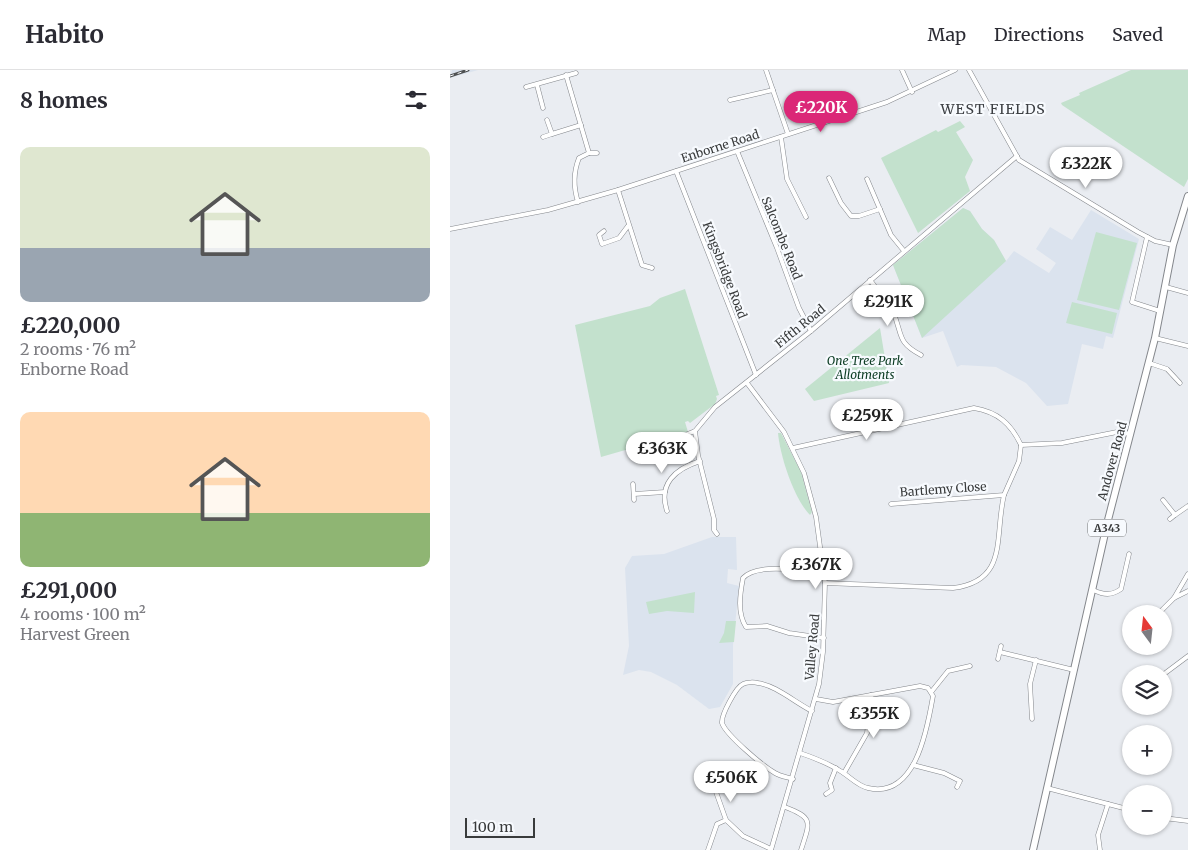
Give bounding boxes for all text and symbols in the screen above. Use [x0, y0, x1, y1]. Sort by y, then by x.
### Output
text: Habito [25, 19, 104, 50]
text: Map [928, 23, 966, 46]
text: Directions [994, 23, 1084, 46]
text: Saved [1112, 23, 1163, 46]
icon: filters [402, 86, 430, 114]
text: 8 homes [20, 87, 108, 114]
pin: £220K [786, 90, 856, 133]
text: £220K [795, 97, 847, 117]
district label: WEST FIELDS [939, 100, 1046, 118]
street label: Enborne Road [679, 126, 761, 166]
pin: £322K [1051, 146, 1121, 189]
text: £322K [1061, 153, 1111, 173]
icon: home [180, 179, 270, 269]
street label: Salcombe Road [759, 194, 805, 282]
street label: Kingsbridge Road [700, 220, 750, 320]
pin: £291K [853, 284, 923, 327]
text: £291K [863, 291, 913, 311]
street label: Fifth Road [772, 301, 828, 351]
text: £220,000 [20, 312, 120, 339]
text: 2 rooms · 76 m² [20, 339, 136, 359]
park label: One Tree Park Allotments [827, 353, 904, 382]
text: Enborne Road [20, 359, 129, 379]
pin: £259K [832, 398, 902, 441]
text: £259K [841, 405, 893, 425]
street label: Andover Road [1094, 420, 1130, 503]
pin: £363K [627, 432, 697, 474]
text: £363K [637, 438, 687, 458]
icon: home [180, 444, 270, 534]
street label: Bartlemy Close [899, 478, 987, 500]
road number: A343 [1088, 519, 1126, 536]
pin: £367K [781, 548, 851, 590]
text: £367K [791, 554, 841, 574]
text: £291,000 [20, 577, 117, 604]
text: 4 rooms · 100 m² [20, 604, 146, 624]
north arrow [1122, 605, 1172, 655]
map controls [1122, 605, 1172, 835]
street label: Valley Road [802, 613, 822, 682]
text: Harvest Green [20, 624, 130, 644]
button: layers [1122, 665, 1172, 715]
pin: £355K [839, 696, 909, 739]
text: £355K [849, 703, 899, 723]
button: + [1122, 725, 1172, 775]
pin: £506K [696, 760, 766, 803]
text: £506K [705, 767, 757, 787]
button: − [1122, 785, 1172, 835]
scale bar [465, 815, 535, 838]
text: 100 m [472, 818, 513, 836]

